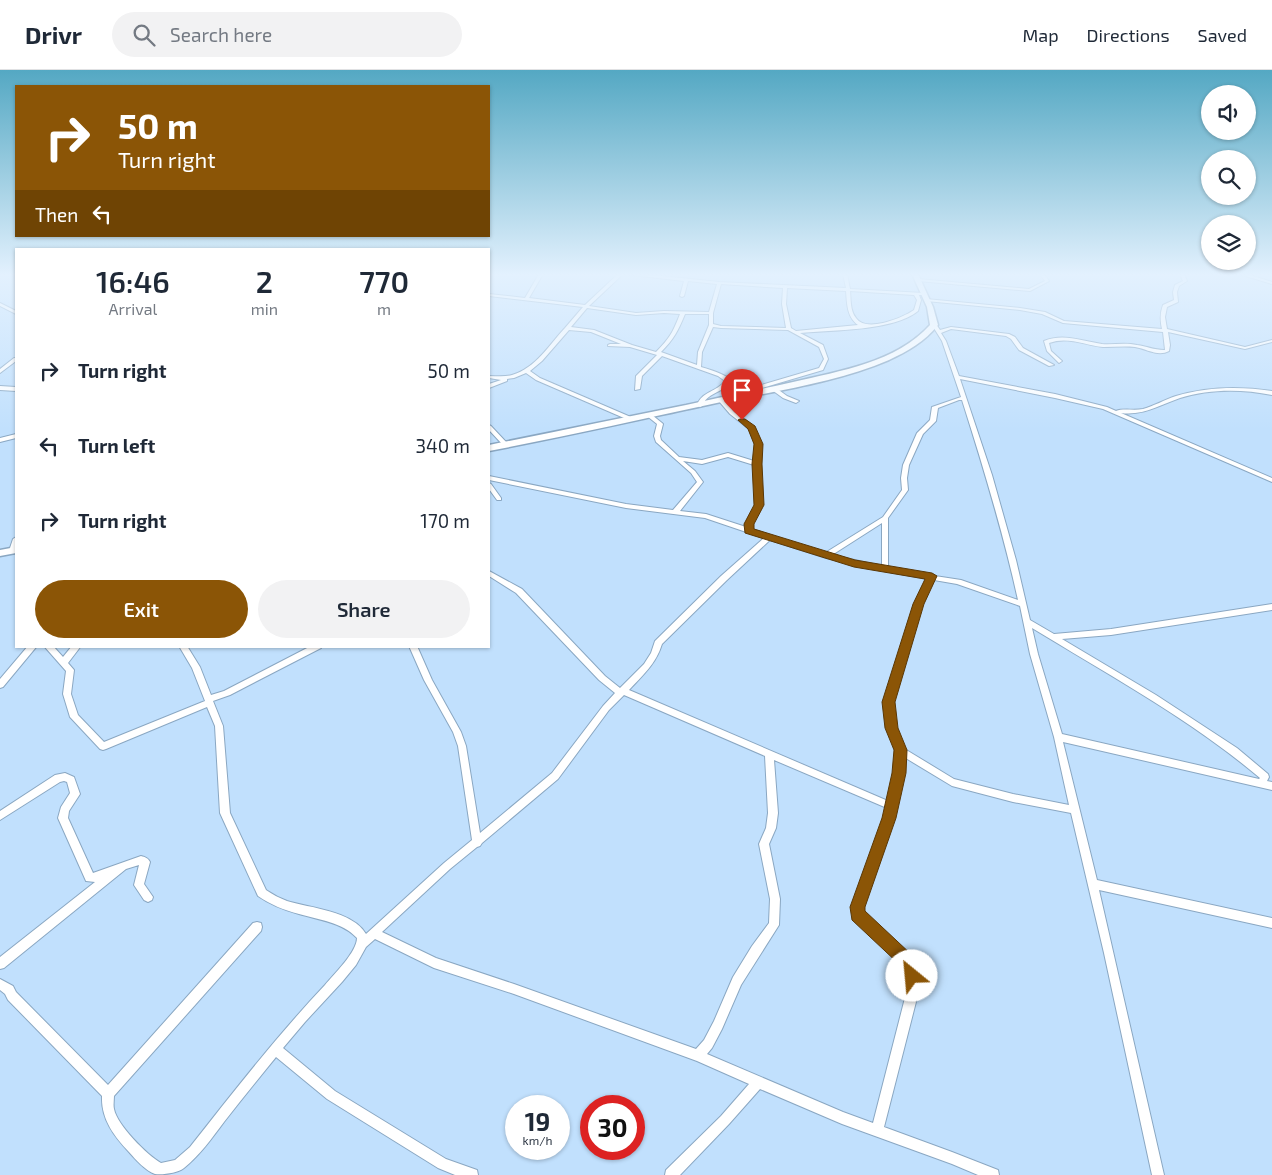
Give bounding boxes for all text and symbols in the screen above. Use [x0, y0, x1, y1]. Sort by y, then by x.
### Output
search box [112, 12, 462, 57]
text: Drivr [25, 20, 82, 49]
icon: search [130, 21, 158, 49]
text: Search here [170, 23, 272, 46]
text: Map [1022, 24, 1059, 46]
text: Directions [1087, 24, 1170, 46]
text: Saved [1198, 24, 1247, 46]
map controls [1201, 85, 1256, 270]
button: sound [1201, 85, 1256, 140]
text: 50 m [118, 104, 198, 146]
icon: right [35, 105, 100, 170]
text: Turn right [118, 146, 216, 172]
button: search [1201, 150, 1256, 205]
icon: left [88, 200, 116, 228]
text: Then [35, 203, 78, 226]
button: layers [1201, 215, 1256, 270]
text: 16:46 [96, 263, 170, 299]
text: 2 [256, 263, 273, 299]
text: 770 [359, 263, 409, 299]
text: Arrival [109, 299, 157, 318]
text: min [251, 299, 278, 318]
text: m [377, 299, 391, 318]
icon: right [35, 357, 63, 385]
text: Turn right [78, 359, 166, 382]
text: 50 m [427, 359, 470, 382]
pin [721, 369, 763, 420]
icon: arrive [728, 376, 756, 404]
icon: left [35, 432, 63, 460]
text: Turn left [78, 434, 155, 457]
text: 340 m [415, 434, 470, 457]
icon: right [35, 507, 63, 535]
text: Turn right [78, 509, 166, 532]
text: 170 m [420, 509, 470, 532]
button: Exit [35, 580, 248, 638]
button: Share [258, 580, 470, 638]
position arrow [885, 949, 937, 1001]
speed limit sign: 30 [580, 1095, 645, 1160]
text: 19 [525, 1106, 550, 1136]
text: km/h [523, 1133, 552, 1147]

